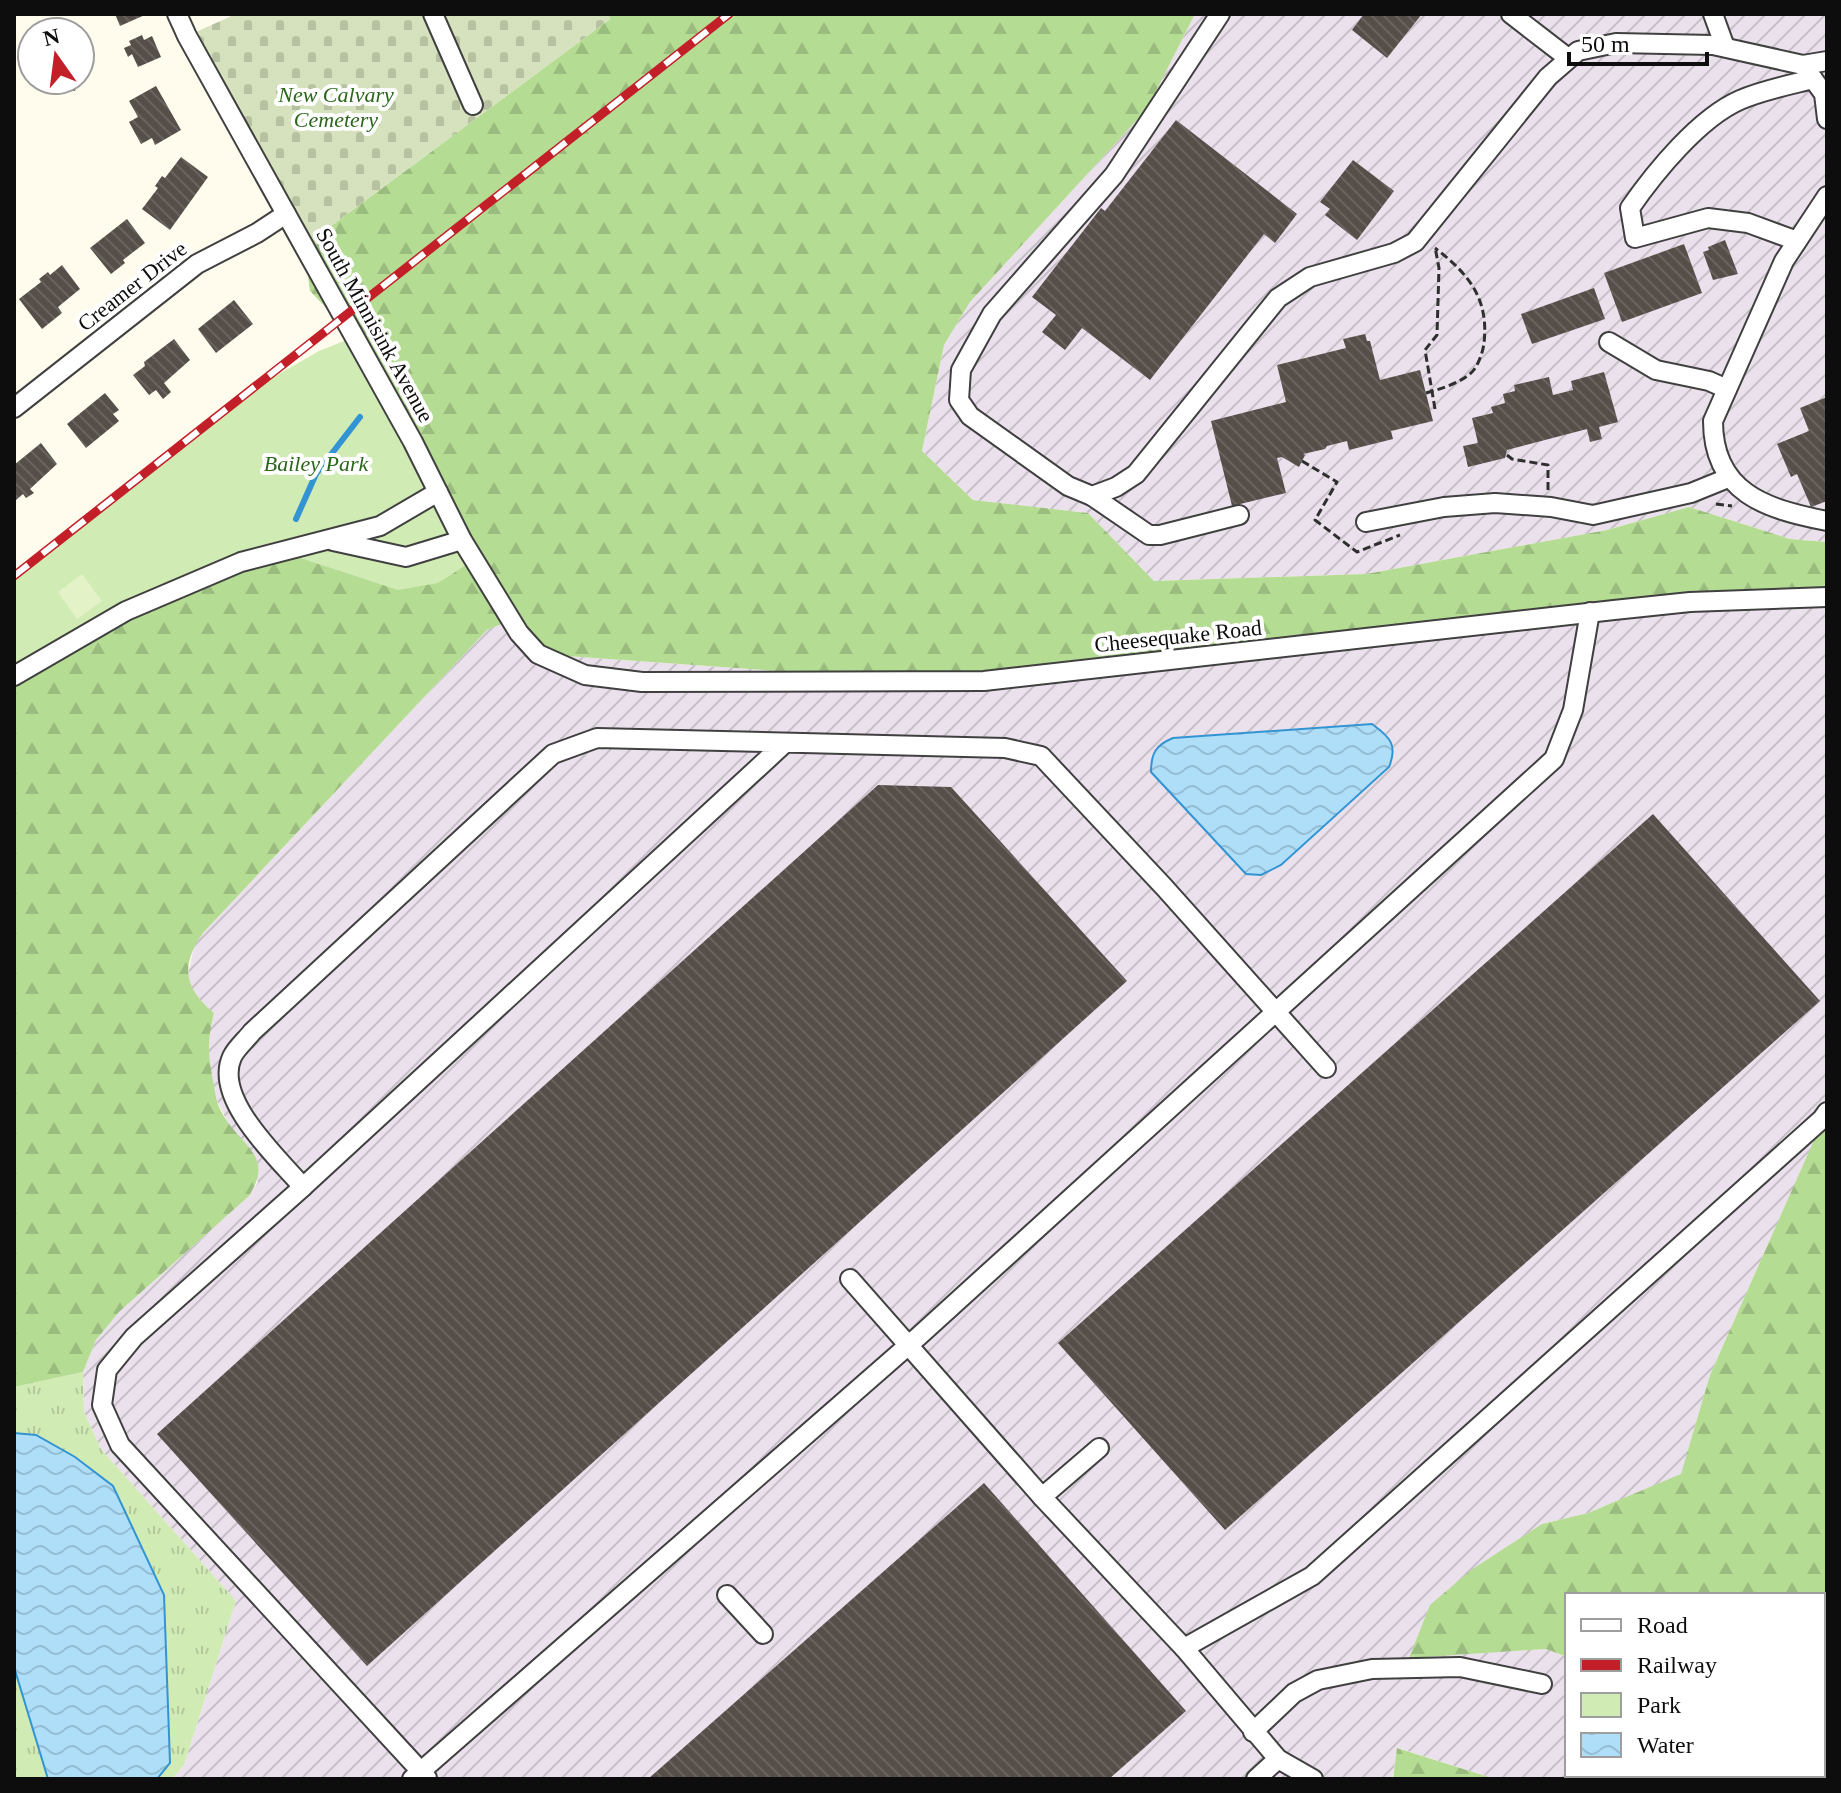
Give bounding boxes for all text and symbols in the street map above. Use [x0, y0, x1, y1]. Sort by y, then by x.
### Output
north arrow [16, 16, 96, 96]
scale bar [1569, 16, 1707, 66]
text: N [41, 23, 62, 51]
text: 50 m [1581, 31, 1630, 57]
park label: New Calvary Cemetery [277, 82, 394, 132]
street label: South Minnisink Avenue [311, 223, 439, 427]
street label: Creamer Drive [73, 236, 191, 336]
park label: Bailey Park [264, 451, 369, 476]
street label: Cheesequake Road [1093, 615, 1263, 657]
legend [1565, 1593, 1825, 1777]
text: Road [1637, 1612, 1688, 1638]
text: Railway [1637, 1652, 1717, 1678]
text: Park [1637, 1692, 1681, 1718]
text: Water [1637, 1732, 1694, 1758]

